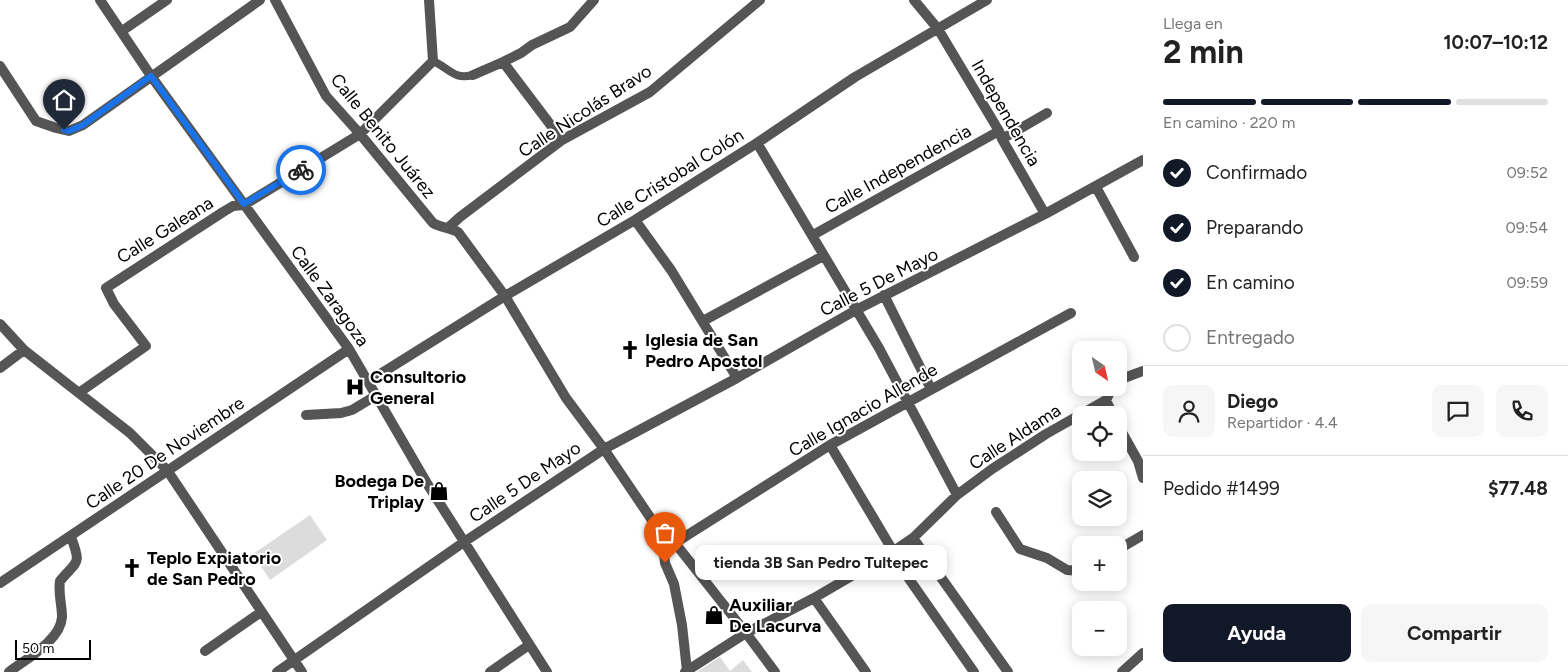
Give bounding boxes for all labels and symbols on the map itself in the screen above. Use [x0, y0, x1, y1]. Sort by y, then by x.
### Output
street label: Independencia [967, 56, 1045, 170]
street label: Calle Nicolás Bravo [514, 60, 656, 162]
street label: Calle Benito Juárez [326, 69, 440, 203]
pin [43, 79, 85, 130]
street label: Calle Independencia [821, 120, 975, 218]
street label: Calle Cristobal Colón [592, 124, 748, 232]
courier [276, 145, 326, 195]
street label: Calle Galeana [113, 192, 217, 268]
street label: Calle Zaragoza [286, 241, 374, 351]
street label: Calle 5 De Mayo [816, 243, 942, 321]
place label: Iglesia de San Pedro Apostol [645, 329, 762, 372]
church icon: Iglesia de San Pedro Apostol [619, 339, 641, 361]
north arrow [1072, 341, 1128, 396]
street label: Calle Ignacio Allende [785, 358, 941, 462]
place label: Consultorio General [370, 366, 466, 409]
hospital icon: Consultorio General [344, 376, 366, 398]
street label: Calle 20 De Noviembre [82, 392, 249, 514]
street label: Calle Aldama [965, 399, 1065, 475]
street label: Calle 5 De Mayo [465, 437, 585, 527]
place label: Bodega De Triplay [335, 470, 425, 513]
shop icon: Bodega De Triplay [428, 480, 450, 502]
pin [644, 512, 686, 563]
callout: tienda 3B San Pedro Tultepec [695, 546, 948, 580]
place label: Teplo Expiatorio de San Pedro [147, 547, 281, 590]
church icon: Teplo Expiatorio de San Pedro [121, 557, 143, 579]
place label: Auxiliar De Lacurva [729, 594, 821, 637]
shop icon: Auxiliar De Lacurva [703, 604, 725, 626]
scale bar [15, 637, 91, 660]

